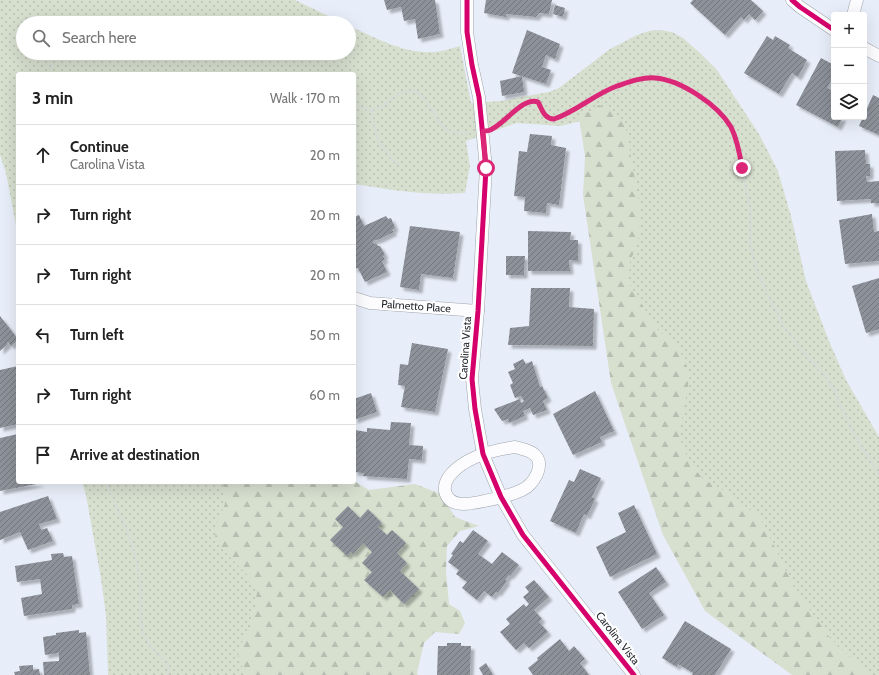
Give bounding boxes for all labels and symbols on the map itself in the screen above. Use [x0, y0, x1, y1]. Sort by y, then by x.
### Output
route start [477, 159, 495, 177]
route end [733, 159, 751, 177]
street label: Palmetto Place [381, 297, 452, 315]
street label: Carolina Vista [456, 315, 474, 380]
street label: Carolina Vista [593, 609, 643, 668]

